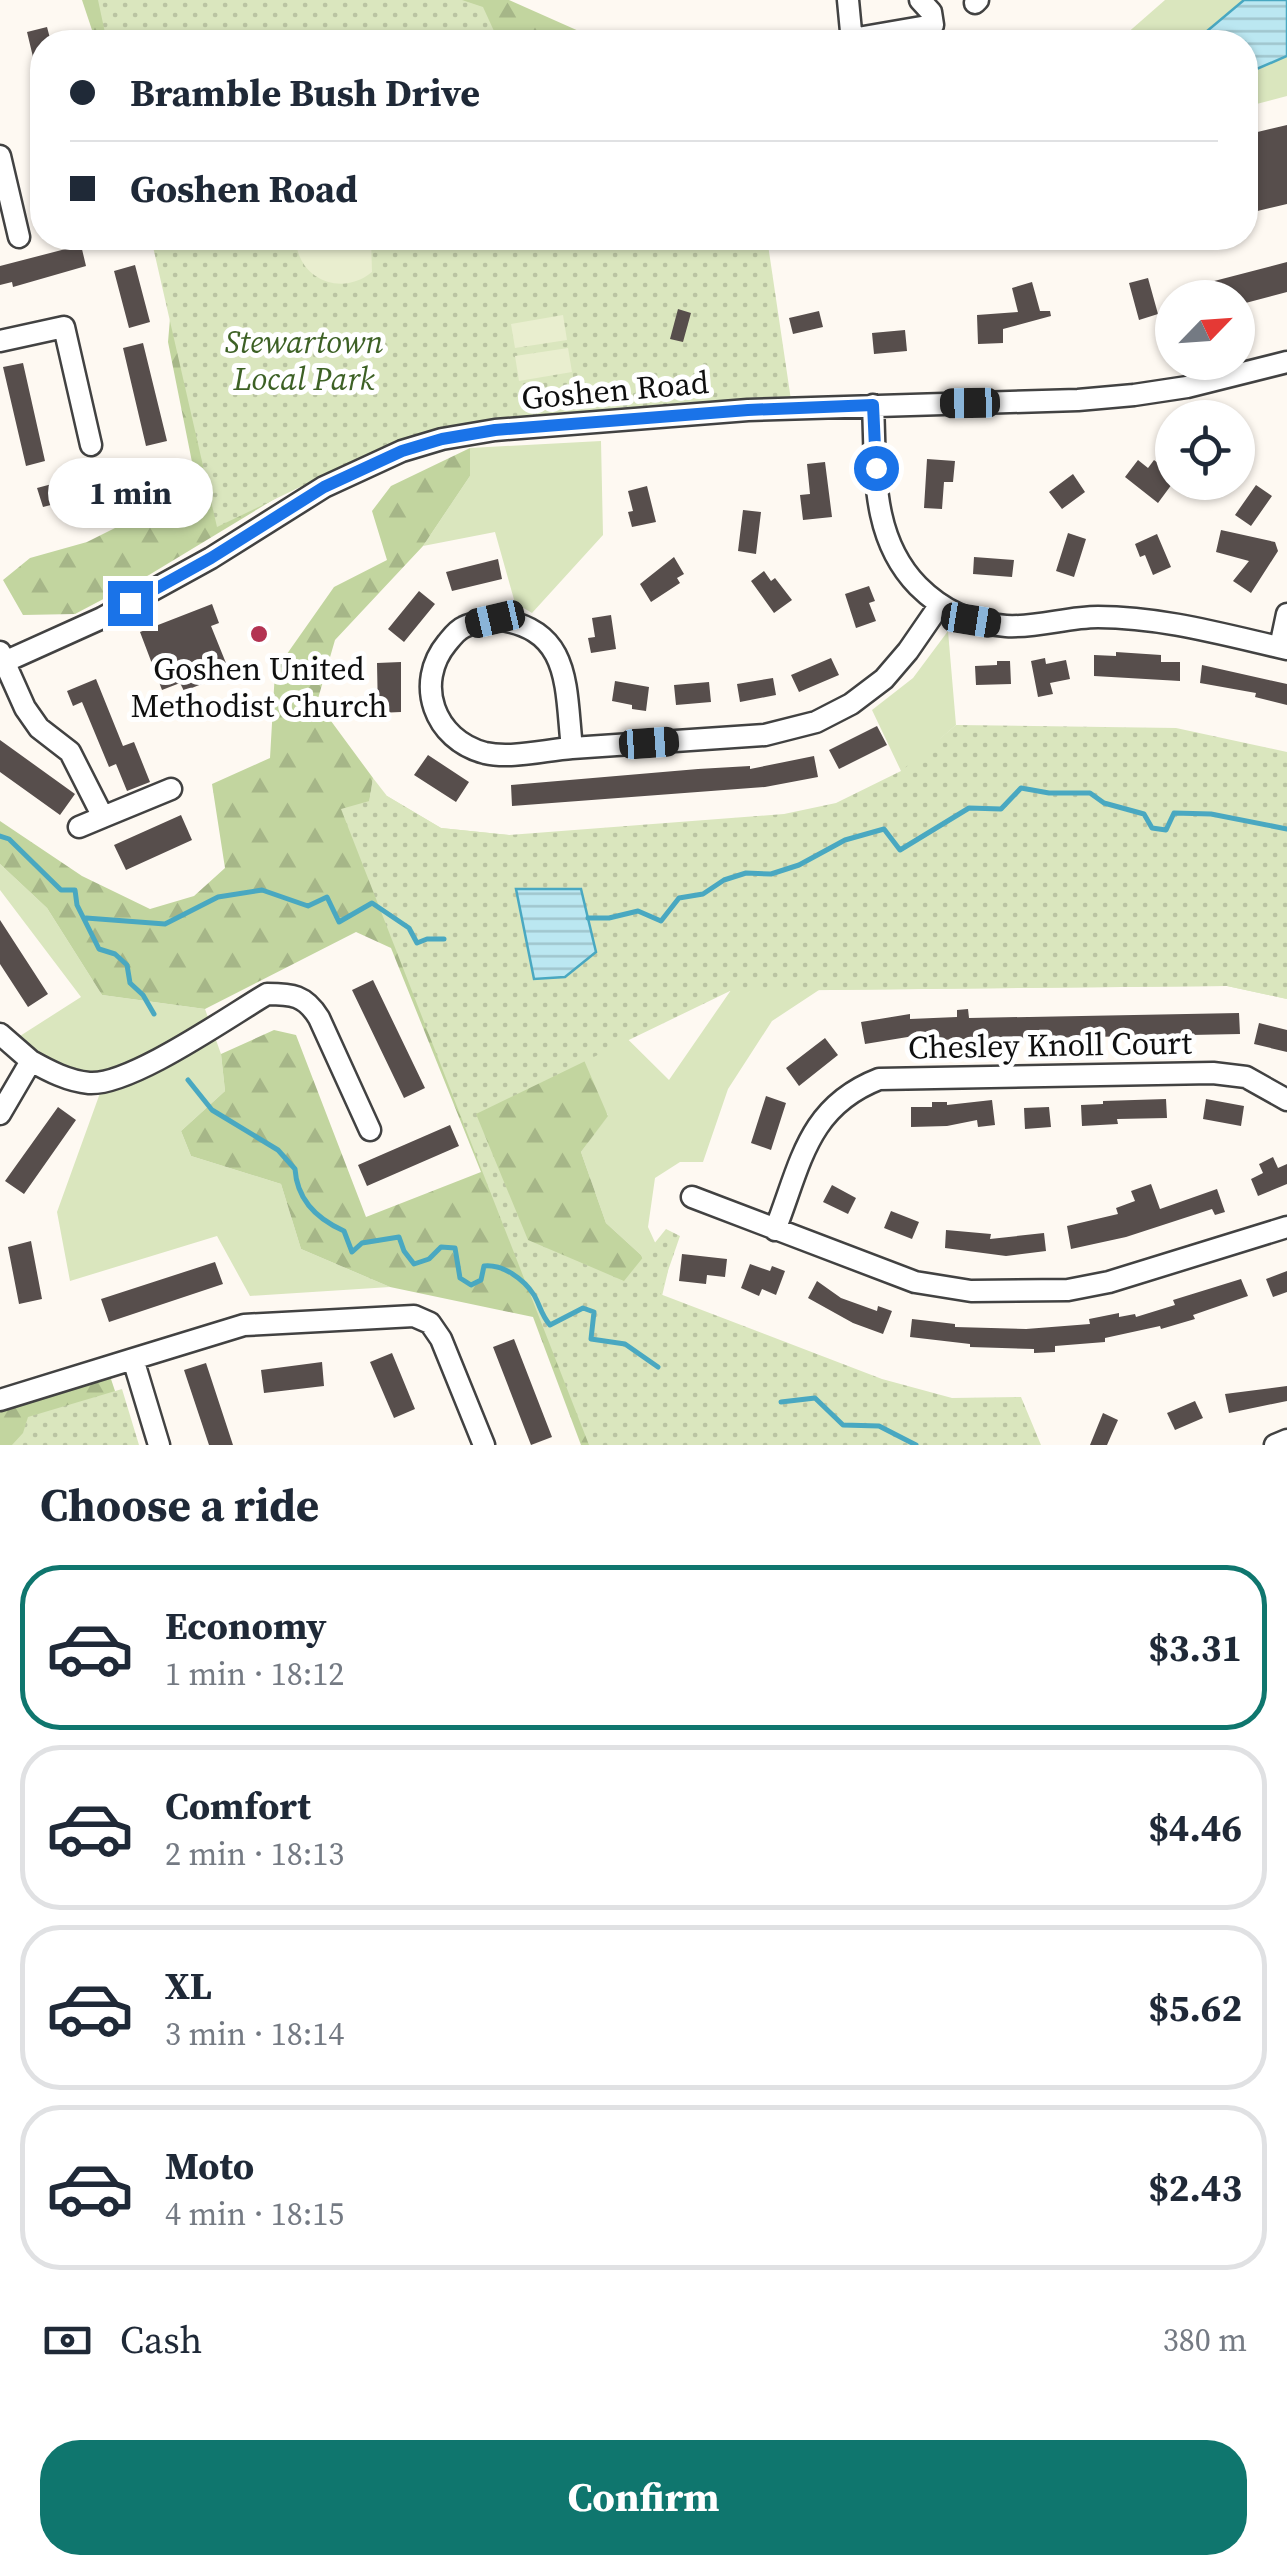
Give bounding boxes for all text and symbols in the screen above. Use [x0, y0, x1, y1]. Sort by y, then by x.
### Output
text: Bramble Bush Drive [130, 67, 480, 119]
text: Goshen Road [130, 163, 358, 215]
north arrow [1155, 280, 1255, 380]
map controls [1155, 280, 1255, 500]
park label: Stewartown Local Park [225, 320, 383, 401]
street label: Goshen Road [520, 360, 710, 420]
car [940, 387, 1000, 419]
button: locate [1155, 400, 1255, 500]
route start [854, 446, 899, 491]
callout: 1 min [48, 458, 212, 528]
text: 1 min [89, 471, 172, 515]
route end [108, 581, 153, 626]
car [462, 598, 528, 640]
car [939, 600, 1003, 640]
marker: Goshen United Methodist Church [248, 623, 270, 645]
place label: Goshen United Methodist Church [131, 647, 387, 728]
car [618, 726, 680, 760]
street label: Chesley Knoll Court [908, 1021, 1193, 1069]
text: Choose a ride [40, 1474, 319, 1536]
text: Economy [165, 1600, 327, 1652]
icon: car [45, 1603, 135, 1693]
text: $3.31 [1148, 1622, 1242, 1674]
text: 1 min · 18:12 [165, 1652, 344, 1696]
text: Comfort [165, 1780, 311, 1832]
icon: car [45, 1783, 135, 1873]
text: $4.46 [1148, 1802, 1242, 1854]
text: 2 min · 18:13 [165, 1832, 344, 1876]
text: XL [165, 1960, 212, 2012]
icon: car [45, 1963, 135, 2053]
text: $5.62 [1148, 1982, 1242, 2034]
text: 3 min · 18:14 [165, 2012, 344, 2056]
text: Moto [165, 2140, 254, 2192]
icon: car [45, 2143, 135, 2233]
text: $2.43 [1148, 2162, 1242, 2214]
text: 4 min · 18:15 [165, 2192, 344, 2236]
icon: cash [40, 2313, 95, 2368]
text: Cash [120, 2314, 202, 2366]
text: 380 m [1163, 2318, 1247, 2362]
button: Confirm [40, 2440, 1247, 2555]

